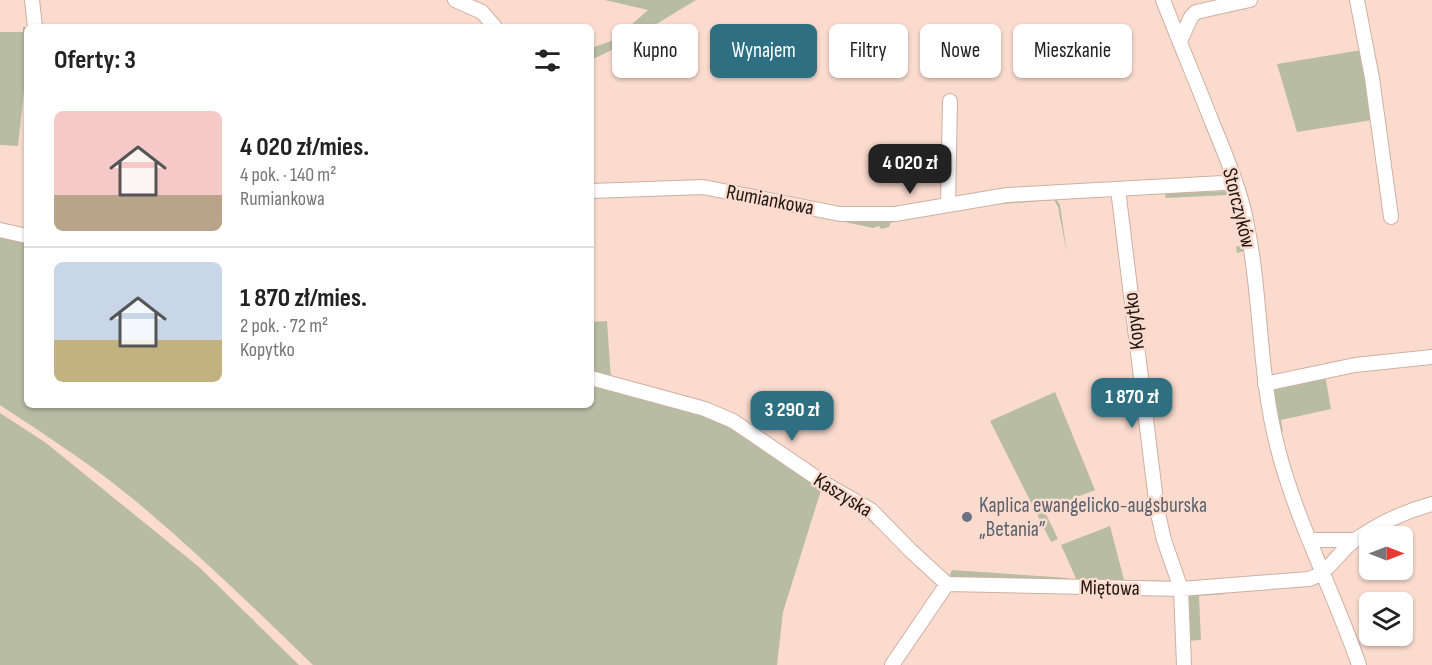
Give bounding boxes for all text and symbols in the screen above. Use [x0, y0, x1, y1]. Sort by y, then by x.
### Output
chip: Kupno [612, 24, 698, 78]
chip: Wynajem [710, 24, 817, 78]
chip: Filtry [829, 24, 908, 78]
chip: Nowe [920, 24, 1001, 78]
chip: Mieszkanie [1013, 24, 1132, 78]
icon: filters [531, 44, 564, 77]
text: Oferty: 3 [54, 45, 136, 76]
text: 4 020 zł/mies. [240, 132, 369, 163]
icon: home [102, 135, 174, 207]
pin: 4 020 zł [848, 144, 972, 195]
text: 4 020 zł [882, 151, 938, 175]
text: 4 pok. · 140 m² [240, 163, 336, 187]
street label: Storczyków [1217, 165, 1261, 251]
street label: Rumiankowa [724, 179, 816, 221]
text: Rumiankowa [240, 187, 325, 211]
text: 1 870 zł/mies. [240, 283, 367, 314]
icon: home [102, 286, 174, 358]
street label: Kopytko [1118, 291, 1150, 351]
text: 2 pok. · 72 m² [240, 314, 328, 338]
text: Kopytko [240, 338, 295, 362]
pin: 1 870 zł [1070, 378, 1194, 429]
text: 1 870 zł [1105, 385, 1159, 409]
pin: 3 290 zł [730, 391, 854, 442]
text: 3 290 zł [765, 398, 819, 422]
street label: Kaszyska [809, 467, 877, 523]
place label: Kaplica ewangelicko-augsburska „Betania” [979, 493, 1207, 542]
marker: Kaplica ewangelicko-augsburska „Betania” [960, 510, 974, 524]
north arrow [1359, 526, 1413, 580]
map controls [1359, 526, 1413, 646]
street label: Miętowa [1080, 575, 1140, 601]
button: layers [1359, 592, 1413, 646]

